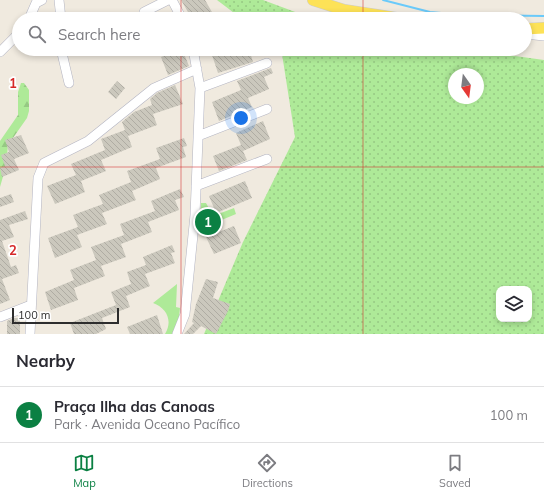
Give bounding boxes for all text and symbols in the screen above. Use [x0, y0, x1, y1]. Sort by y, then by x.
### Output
search box [12, 12, 532, 56]
icon: search [26, 23, 48, 45]
text: Search here [58, 25, 140, 44]
north arrow [448, 68, 484, 104]
text: 1 [9, 75, 17, 91]
your location [231, 108, 251, 128]
pin: 1 [195, 207, 221, 237]
text: 2 [9, 242, 17, 258]
map controls [496, 286, 532, 322]
button: layers [496, 286, 532, 322]
scale bar [12, 306, 119, 325]
text: 100 m [18, 308, 50, 322]
text: Nearby [16, 350, 75, 371]
text: Praça Ilha das Canoas [54, 397, 215, 416]
text: 1 [25, 407, 33, 423]
text: 100 m [490, 407, 528, 423]
text: Park · Avenida Oceano Pacífico [54, 416, 240, 432]
tab: Map [73, 452, 96, 490]
tab: Directions [242, 452, 293, 490]
tab: Saved [439, 452, 471, 490]

